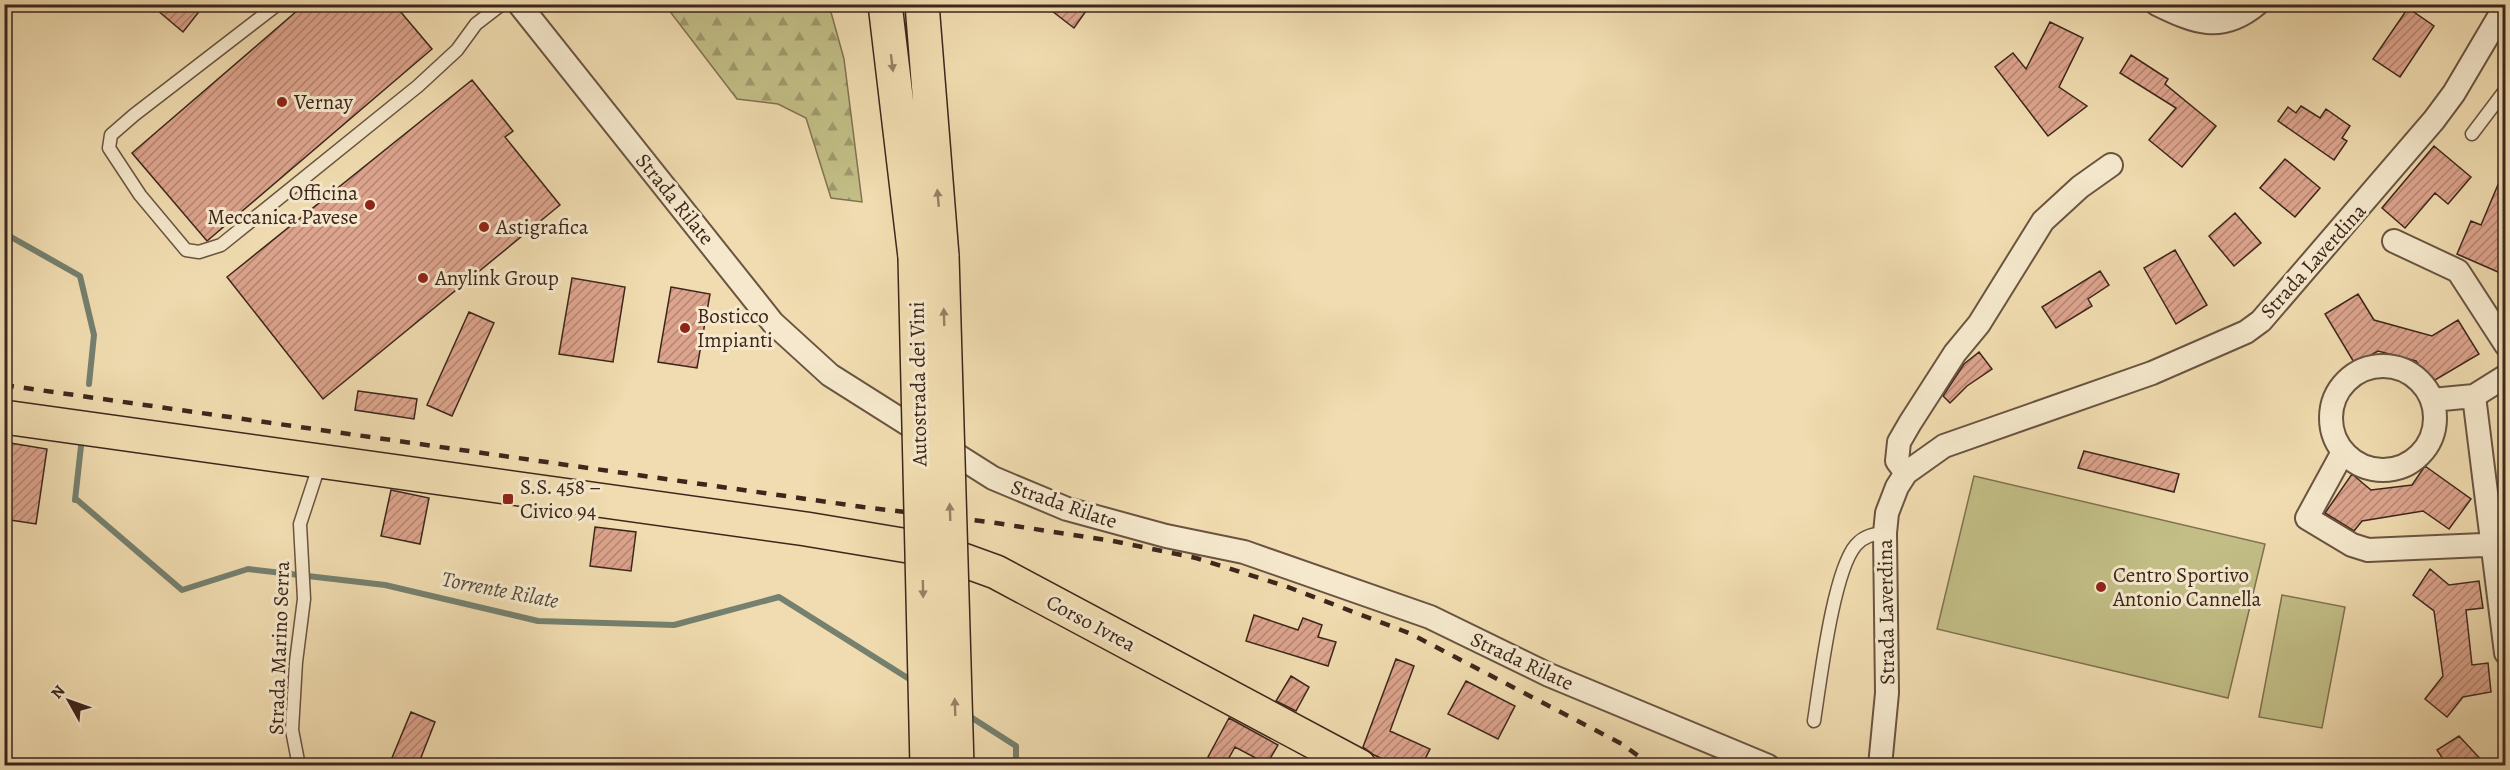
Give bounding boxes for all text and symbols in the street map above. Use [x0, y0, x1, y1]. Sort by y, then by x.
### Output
one-way arrow [887, 53, 897, 72]
place label: Vernay [293, 88, 354, 116]
marker: Vernay [275, 95, 289, 109]
street label: Strada Rilate [629, 147, 721, 251]
place label: Officina Meccanica Pavese [207, 179, 358, 231]
one-way arrow [933, 189, 942, 208]
street label: Strada Laverdina [2254, 197, 2372, 325]
marker: Officina Meccanica Pavese [363, 198, 377, 212]
place label: Astigrafica [495, 213, 589, 241]
marker: Astigrafica [477, 220, 491, 234]
place label: Anylink Group [434, 264, 559, 292]
marker: Anylink Group [416, 271, 430, 285]
street label: Autostrada dei Vini [903, 301, 933, 468]
place label: Bosticco Impianti [697, 302, 773, 354]
one-way arrow [939, 308, 949, 327]
marker: Bosticco Impianti [678, 321, 692, 335]
place label: S.S. 458 – Civico 94 [520, 473, 602, 525]
street label: Strada Rilate [1007, 473, 1121, 535]
marker: S.S. 458 – Civico 94 [501, 492, 515, 506]
one-way arrow [945, 503, 954, 522]
street label: Strada Laverdina [1871, 539, 1901, 685]
street label: Strada Marino Serra [262, 560, 296, 736]
place label: Centro Sportivo Antonio Cannella [2112, 561, 2261, 613]
water label: Torrente Rilate [439, 564, 561, 616]
one-way arrow [918, 579, 927, 598]
marker: Centro Sportivo Antonio Cannella [2094, 580, 2108, 594]
street label: Corso Ivrea [1041, 588, 1141, 658]
street label: Strada Rilate [1466, 625, 1578, 697]
north arrow [39, 671, 99, 731]
text: N [46, 680, 71, 704]
one-way arrow [951, 698, 960, 717]

